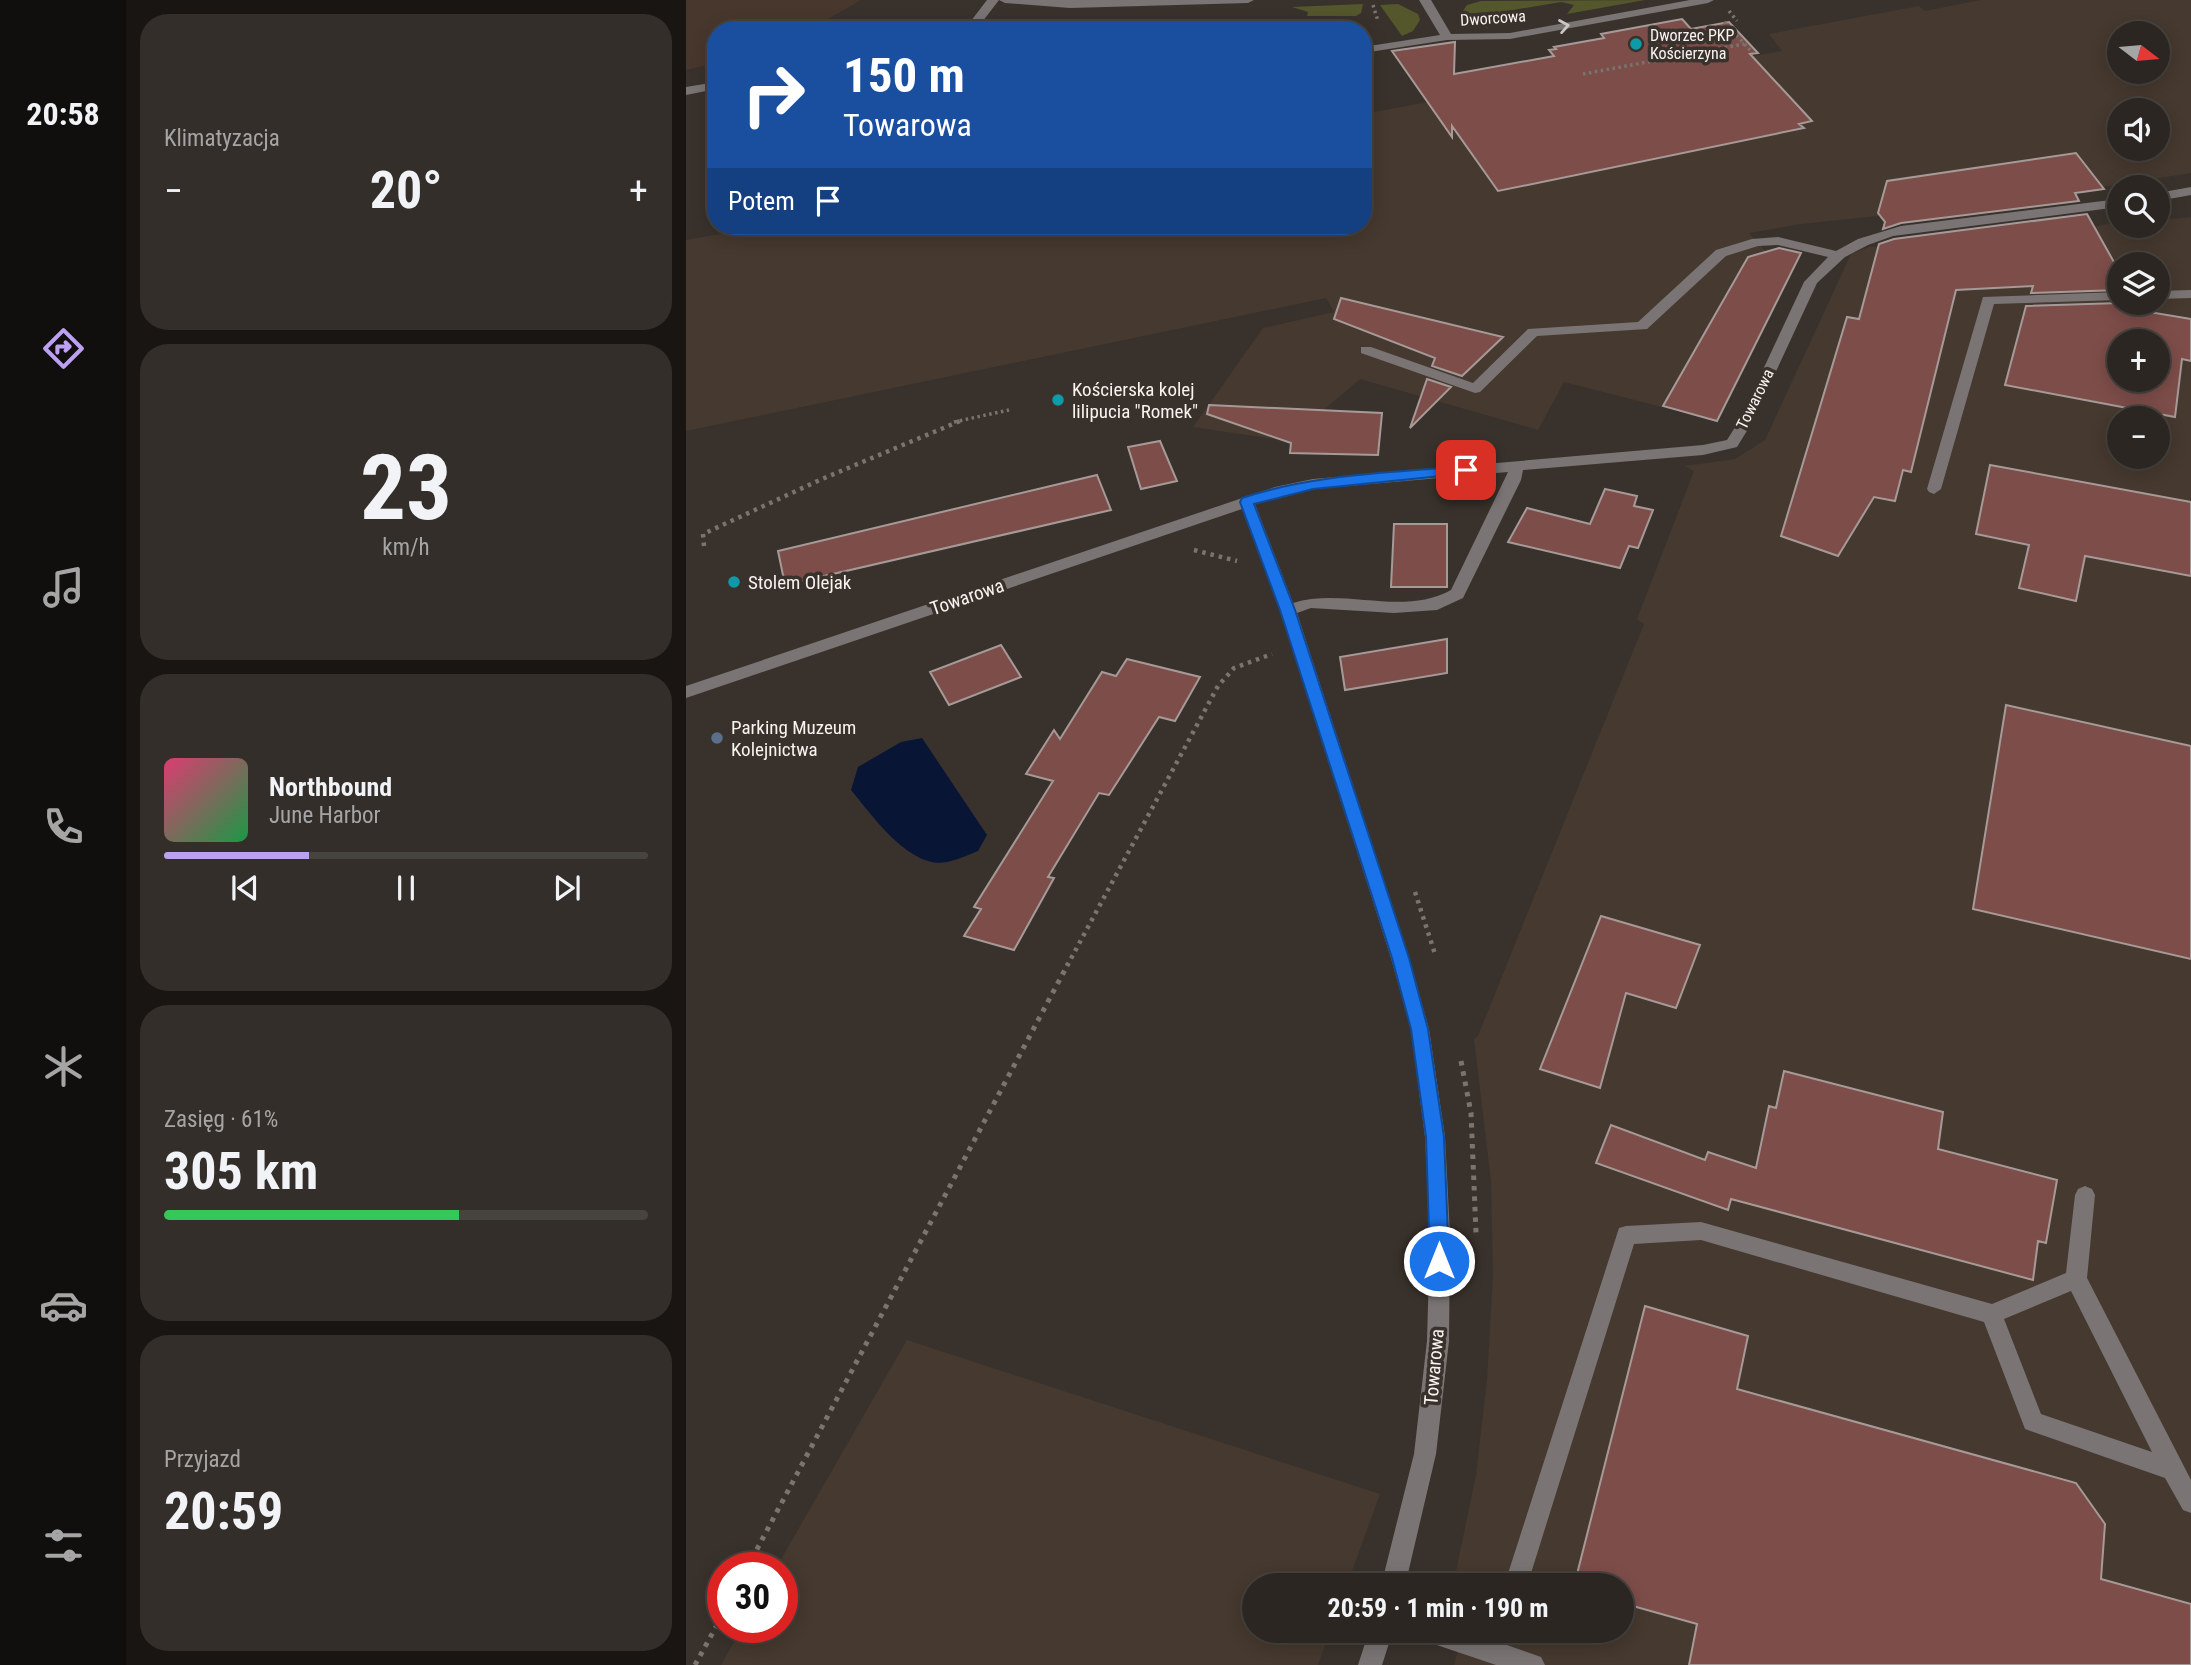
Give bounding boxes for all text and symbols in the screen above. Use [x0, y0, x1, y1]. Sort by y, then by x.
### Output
street label: Dworcowa [1460, 6, 1526, 30]
one-way arrow [1558, 19, 1570, 34]
north arrow [2107, 21, 2170, 84]
map controls [2107, 21, 2170, 469]
place label: Dworzec PKP Kościerzyna [1650, 26, 1734, 63]
marker: Dworzec PKP Kościerzyna [1628, 36, 1644, 52]
text: 150 m [843, 47, 965, 104]
icon: right [728, 49, 819, 140]
text: 20:58 [26, 95, 100, 133]
button: sound [2107, 98, 2170, 161]
text: Towarowa [843, 106, 972, 144]
text: Klimatyzacja [164, 125, 280, 152]
text: 20° [370, 160, 442, 221]
text: − [164, 169, 183, 213]
text: + [629, 169, 648, 213]
button: search [2107, 175, 2170, 238]
icon: arrive [809, 182, 847, 220]
text: Potem [728, 186, 795, 216]
button: layers [2107, 252, 2170, 315]
icon: directions [39, 324, 88, 373]
button: + [2107, 329, 2170, 392]
street label: Towarowa [1732, 366, 1778, 432]
place label: Kościerska kolej lilipucia "Romek" [1072, 378, 1198, 423]
marker: Kościerska kolej lilipucia "Romek" [1050, 392, 1066, 408]
button: − [2107, 406, 2170, 469]
text: 23 [360, 435, 452, 541]
pin [1436, 440, 1496, 500]
icon: arrive [1447, 451, 1485, 489]
text: km/h [382, 534, 430, 561]
icon: music [39, 563, 88, 612]
place label: Stolem Olejak [748, 571, 852, 594]
marker: Stolem Olejak [726, 574, 742, 590]
street label: Towarowa [927, 574, 1007, 620]
place label: Parking Muzeum Kolejnictwa [731, 716, 856, 761]
marker: Parking Muzeum Kolejnictwa [709, 730, 725, 746]
text: Northbound [269, 772, 392, 802]
icon: phone [39, 802, 88, 851]
text: June Harbor [269, 802, 381, 829]
icon: previous [226, 869, 264, 907]
icon: pause [387, 869, 425, 907]
icon: next [548, 869, 586, 907]
icon: climate [39, 1042, 88, 1091]
text: Zasięg · 61% [164, 1106, 278, 1133]
text: 305 km [164, 1141, 318, 1202]
position arrow [1402, 1224, 1476, 1298]
icon: car [39, 1281, 88, 1330]
street label: Towarowa [1419, 1328, 1449, 1406]
text: Przyjazd [164, 1446, 241, 1473]
text: 20:59 [164, 1481, 283, 1542]
icon: filters [39, 1521, 88, 1570]
speed limit sign: 30 [707, 1552, 798, 1643]
text: 20:59 · 1 min · 190 m [1328, 1593, 1548, 1623]

